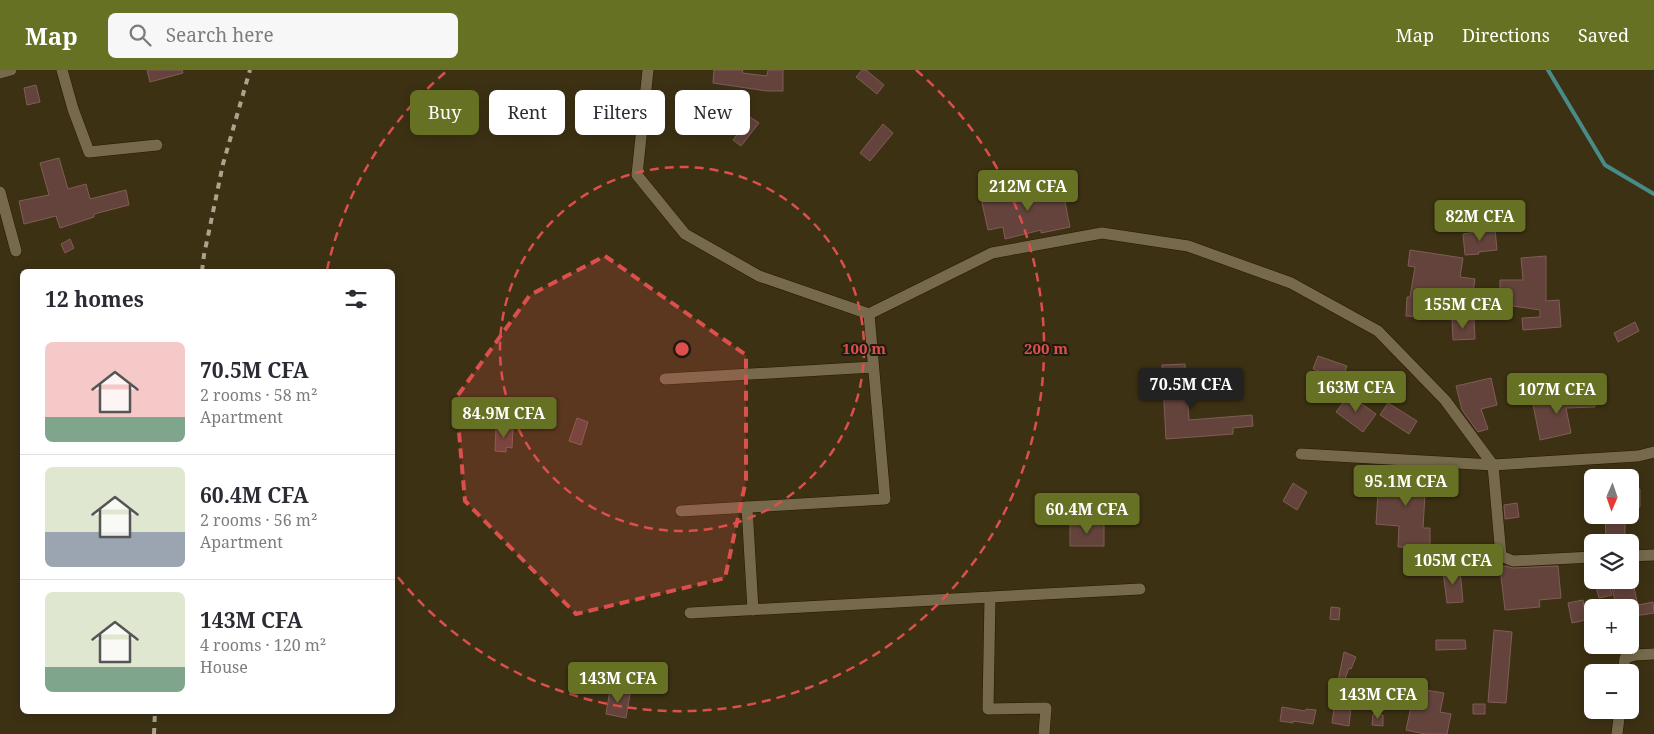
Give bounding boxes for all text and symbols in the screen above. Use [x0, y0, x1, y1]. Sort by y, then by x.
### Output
search box [108, 13, 458, 58]
text: Map [25, 19, 78, 52]
icon: search [126, 21, 154, 49]
text: Search here [166, 22, 274, 48]
text: Map [1396, 23, 1434, 47]
text: Directions [1462, 23, 1550, 47]
text: Saved [1578, 23, 1629, 47]
chip: Buy [410, 90, 479, 135]
chip: Rent [489, 90, 565, 135]
chip: Filters [575, 90, 665, 135]
chip: New [675, 90, 750, 135]
pin: 212M CFA [976, 170, 1080, 212]
text: 212M CFA [989, 175, 1067, 197]
pin: 82M CFA [1434, 200, 1526, 242]
text: 82M CFA [1445, 205, 1515, 227]
text: 12 homes [45, 285, 144, 313]
icon: filters [342, 285, 370, 313]
pin: 155M CFA [1411, 288, 1515, 330]
text: 155M CFA [1424, 293, 1502, 315]
text: 100 m [842, 338, 886, 358]
text: 200 m [1024, 338, 1068, 358]
centre of rings [673, 340, 691, 358]
text: 70.5M CFA [200, 356, 309, 384]
icon: home [85, 362, 145, 422]
pin: 70.5M CFA [1134, 368, 1248, 410]
pin: 163M CFA [1304, 370, 1408, 413]
pin: 107M CFA [1505, 372, 1609, 415]
text: 70.5M CFA [1150, 373, 1232, 395]
text: 163M CFA [1317, 376, 1395, 398]
text: 107M CFA [1518, 378, 1596, 400]
text: 2 rooms · 58 m² [200, 384, 317, 406]
pin: 84.9M CFA [447, 396, 561, 439]
text: 84.9M CFA [463, 402, 545, 424]
text: Apartment [200, 406, 283, 428]
pin: 95.1M CFA [1349, 464, 1463, 507]
north arrow [1584, 469, 1639, 524]
map controls [1584, 469, 1639, 719]
text: 95.1M CFA [1365, 470, 1447, 492]
text: 60.4M CFA [200, 481, 309, 509]
icon: home [85, 487, 145, 547]
pin: 60.4M CFA [1030, 492, 1144, 535]
text: 60.4M CFA [1046, 498, 1128, 520]
text: 2 rooms · 56 m² [200, 509, 317, 531]
text: Apartment [200, 531, 283, 553]
button: layers [1584, 534, 1639, 589]
pin: 105M CFA [1401, 544, 1505, 586]
text: 105M CFA [1414, 549, 1492, 571]
button: + [1584, 599, 1639, 654]
text: 143M CFA [200, 606, 302, 634]
icon: home [85, 612, 145, 672]
text: 4 rooms · 120 m² [200, 634, 326, 656]
text: House [200, 656, 248, 678]
pin: 143M CFA [566, 662, 670, 704]
button: − [1584, 664, 1639, 719]
text: 143M CFA [579, 667, 657, 689]
pin: 143M CFA [1326, 678, 1430, 720]
text: 143M CFA [1339, 683, 1417, 705]

